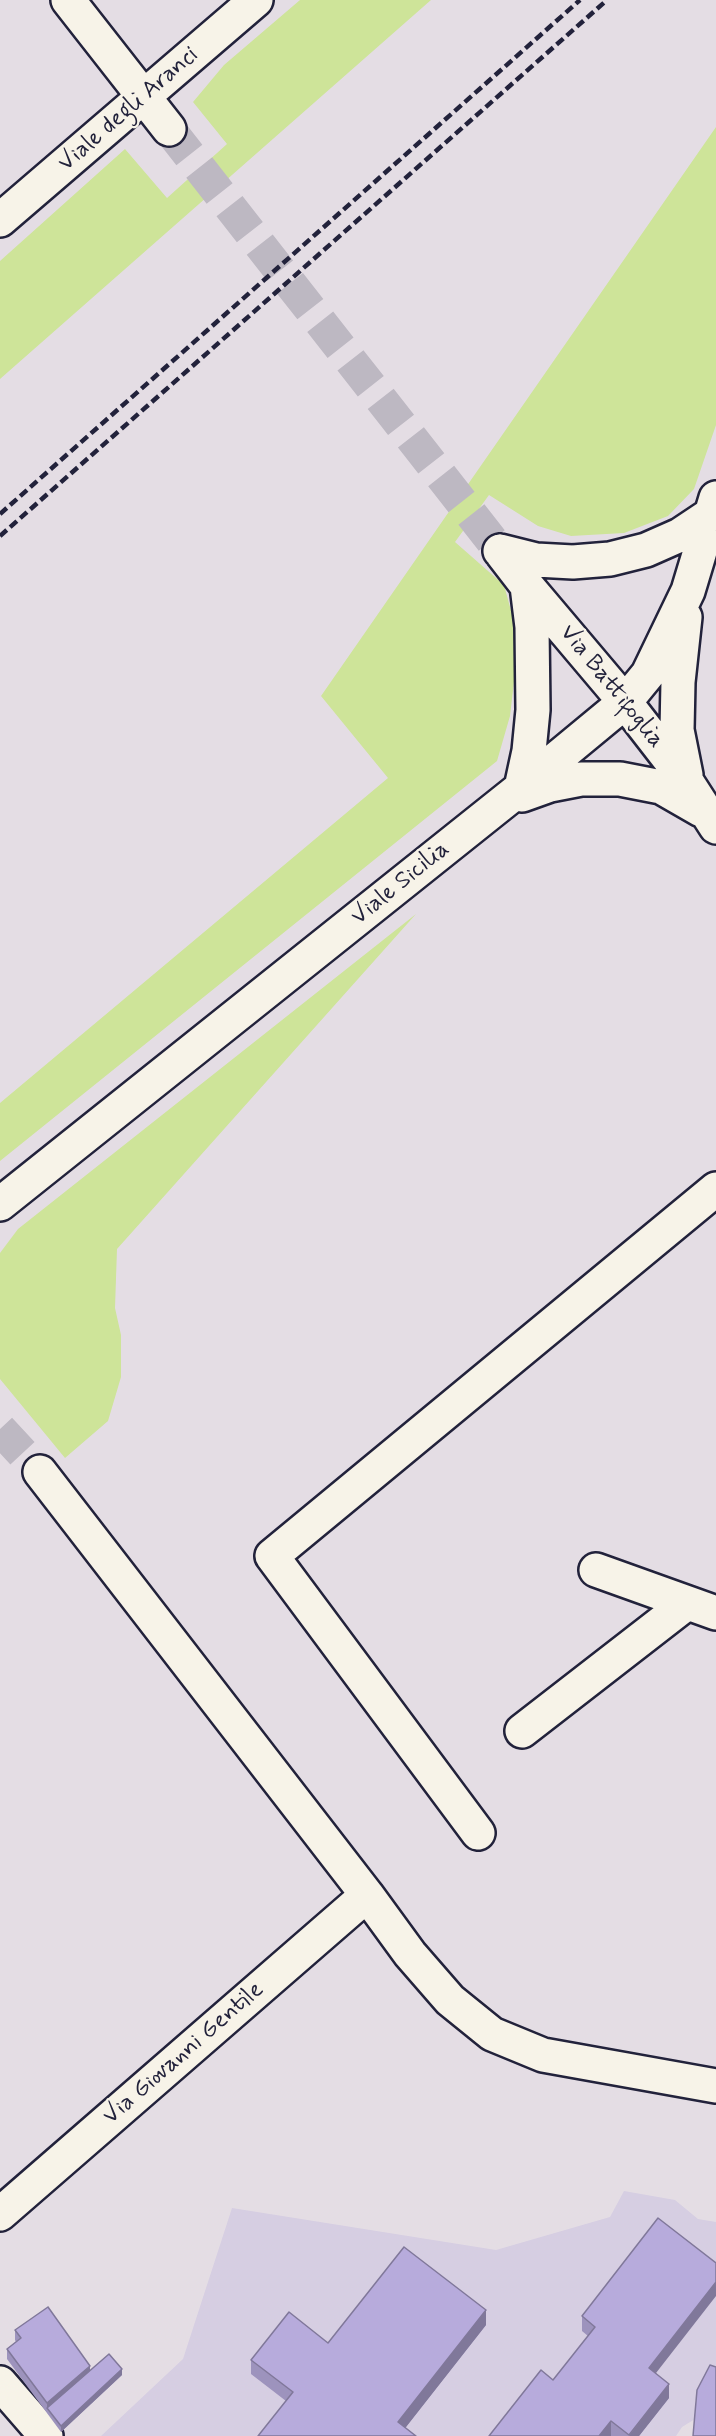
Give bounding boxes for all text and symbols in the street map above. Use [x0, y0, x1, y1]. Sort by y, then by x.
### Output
street label: Viale degli Aranci [53, 41, 205, 179]
street label: Via Battifoglia [552, 620, 670, 754]
street label: Viale Sicilia [346, 836, 456, 932]
street label: Via Giovanni Gentile [98, 1976, 270, 2132]

